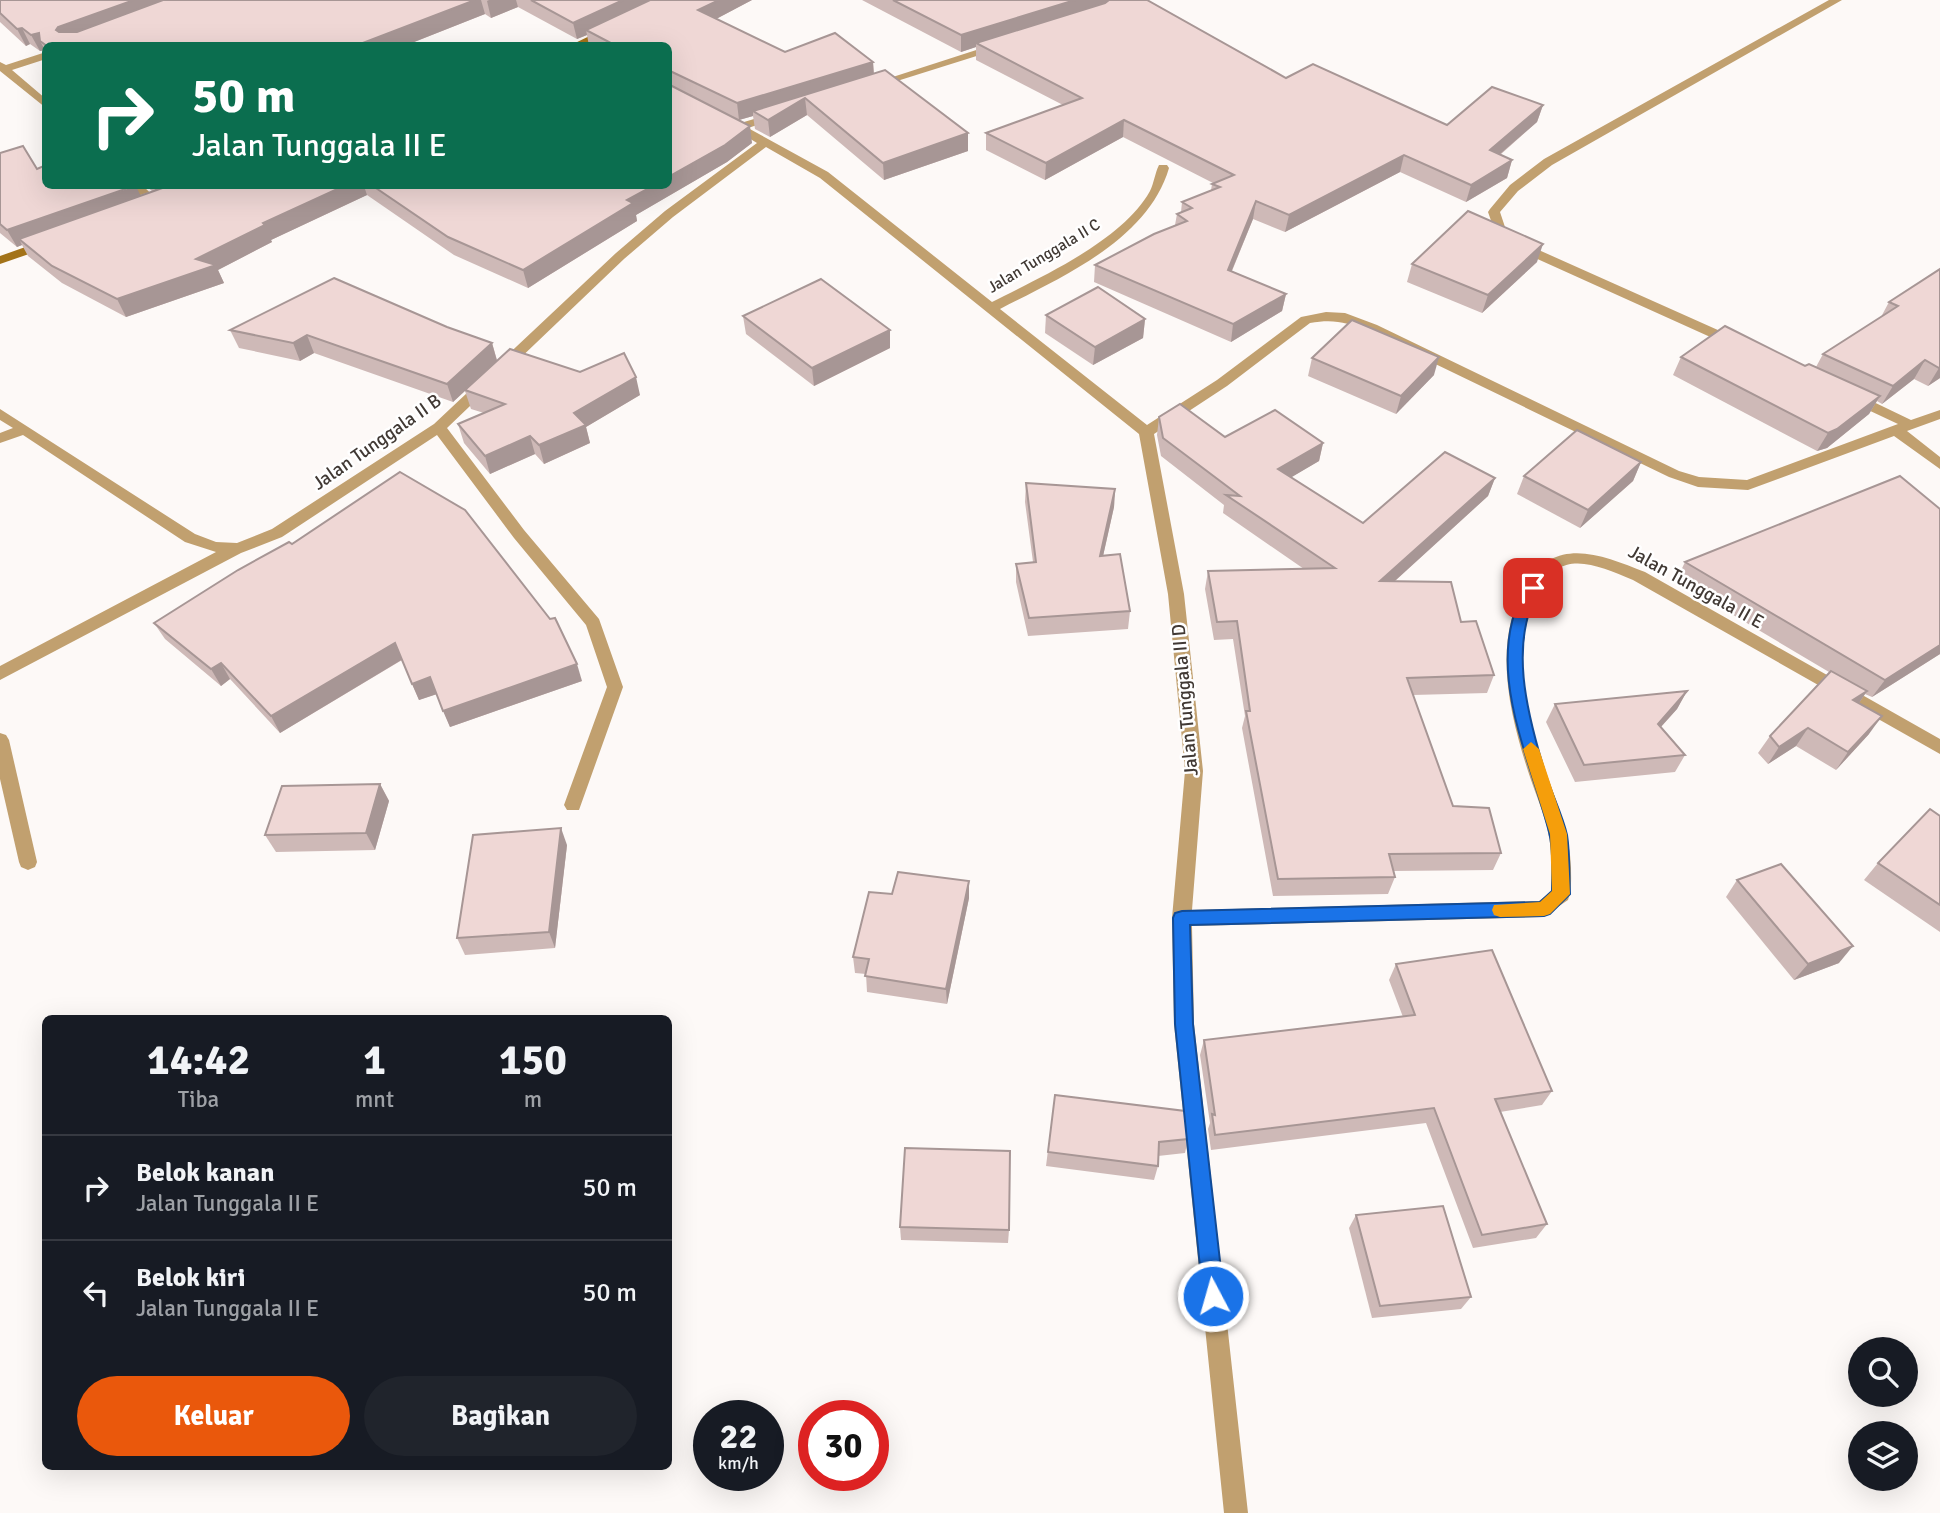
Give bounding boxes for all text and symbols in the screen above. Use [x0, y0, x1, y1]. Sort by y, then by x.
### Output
text: 50 m [192, 66, 295, 126]
icon: right [77, 70, 168, 161]
text: Jalan Tunggala II E [192, 126, 447, 165]
street label: Jalan Tunggala II C [984, 214, 1104, 298]
street label: Jalan Tunggala II B [308, 389, 446, 495]
street label: Jalan Tunggala II E [1624, 540, 1768, 634]
pin [1503, 558, 1563, 618]
icon: arrive [1514, 569, 1552, 607]
street label: Jalan Tunggala II D [1166, 623, 1204, 777]
text: 14:42 [147, 1035, 250, 1086]
text: 1 [363, 1035, 386, 1086]
text: 150 [499, 1035, 567, 1086]
text: Tiba [178, 1085, 219, 1114]
text: mnt [355, 1085, 394, 1114]
text: m [524, 1085, 542, 1114]
text: Belok kanan [136, 1157, 274, 1189]
icon: right [77, 1169, 115, 1207]
text: 50 m [582, 1172, 637, 1204]
text: Jalan Tunggala II E [136, 1189, 319, 1218]
position arrow [1176, 1259, 1250, 1333]
text: Belok kiri [136, 1262, 245, 1294]
icon: left [77, 1274, 115, 1312]
text: 50 m [582, 1277, 637, 1309]
text: Jalan Tunggala II E [136, 1294, 319, 1323]
map controls [1848, 1337, 1918, 1491]
button: search [1848, 1337, 1918, 1407]
button: Keluar [77, 1376, 350, 1456]
button: Bagikan [364, 1376, 637, 1456]
speed limit sign: 30 [798, 1400, 889, 1491]
text: 22 [720, 1415, 757, 1458]
button: layers [1848, 1421, 1918, 1491]
text: km/h [718, 1452, 759, 1474]

